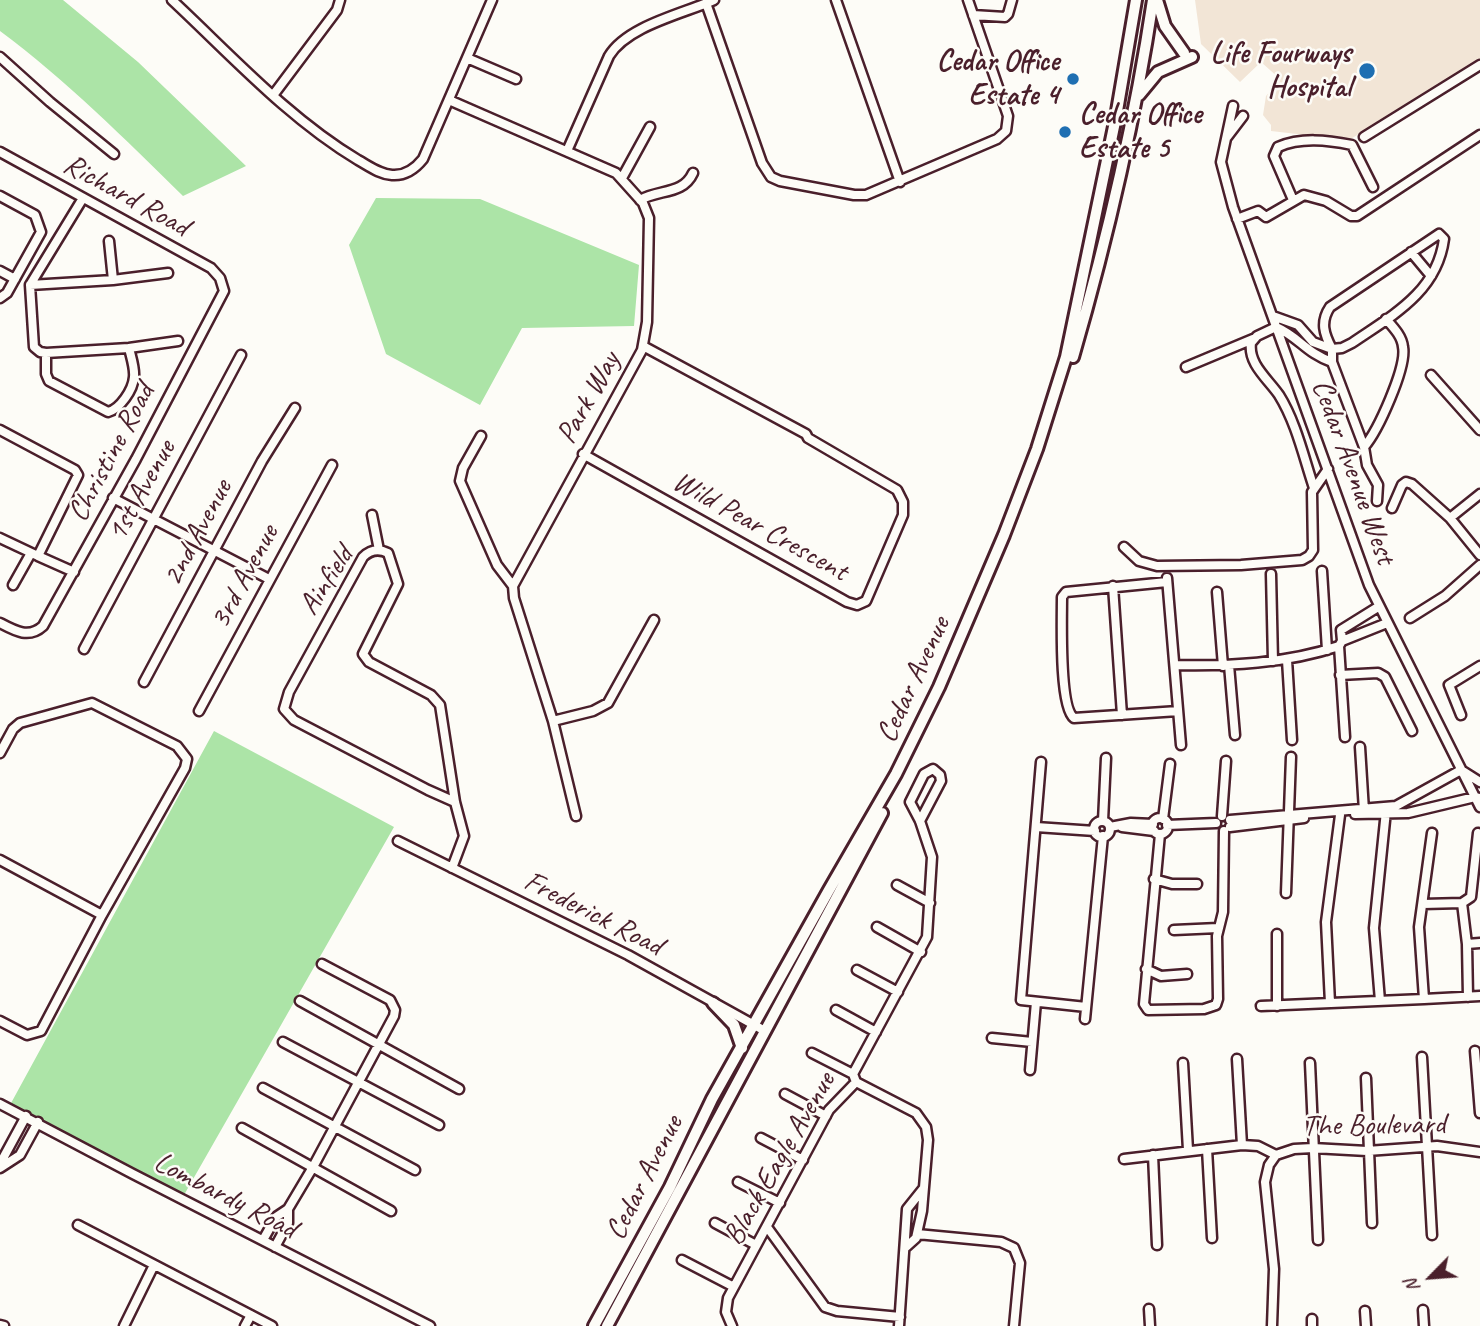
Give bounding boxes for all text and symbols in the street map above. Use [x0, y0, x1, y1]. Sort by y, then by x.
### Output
place label: Life Fourways Hospital [1211, 36, 1351, 106]
place label: Cedar Office Estate 4 [937, 44, 1059, 114]
marker: Life Fourways Hospital [1357, 61, 1377, 81]
marker: Cedar Office Estate 4 [1065, 71, 1081, 87]
place label: Cedar Office Estate 5 [1079, 97, 1201, 168]
marker: Cedar Office Estate 5 [1057, 124, 1073, 140]
street label: Richard Road [57, 147, 195, 245]
street label: Park Way [549, 346, 629, 450]
street label: Cedar Avenue West [1303, 375, 1403, 569]
street label: Christine Road [61, 378, 163, 528]
street label: 1st Avenue [100, 434, 184, 548]
street label: Wild Pear Crescent [666, 464, 854, 590]
street label: 2nd Avenue [155, 474, 241, 592]
street label: 3rd Avenue [203, 519, 287, 635]
street label: Ainfield [292, 540, 362, 622]
street label: Cedar Avenue [869, 611, 959, 749]
street label: Frederick Road [518, 864, 668, 964]
street label: Black Eagle Avenue [716, 1066, 844, 1252]
street label: The Boulevard [1302, 1107, 1446, 1145]
street label: Cedar Avenue [598, 1110, 692, 1246]
street label: Lombardy Road [148, 1145, 302, 1247]
north arrow [1396, 1242, 1466, 1312]
text: N [1399, 1275, 1425, 1296]

